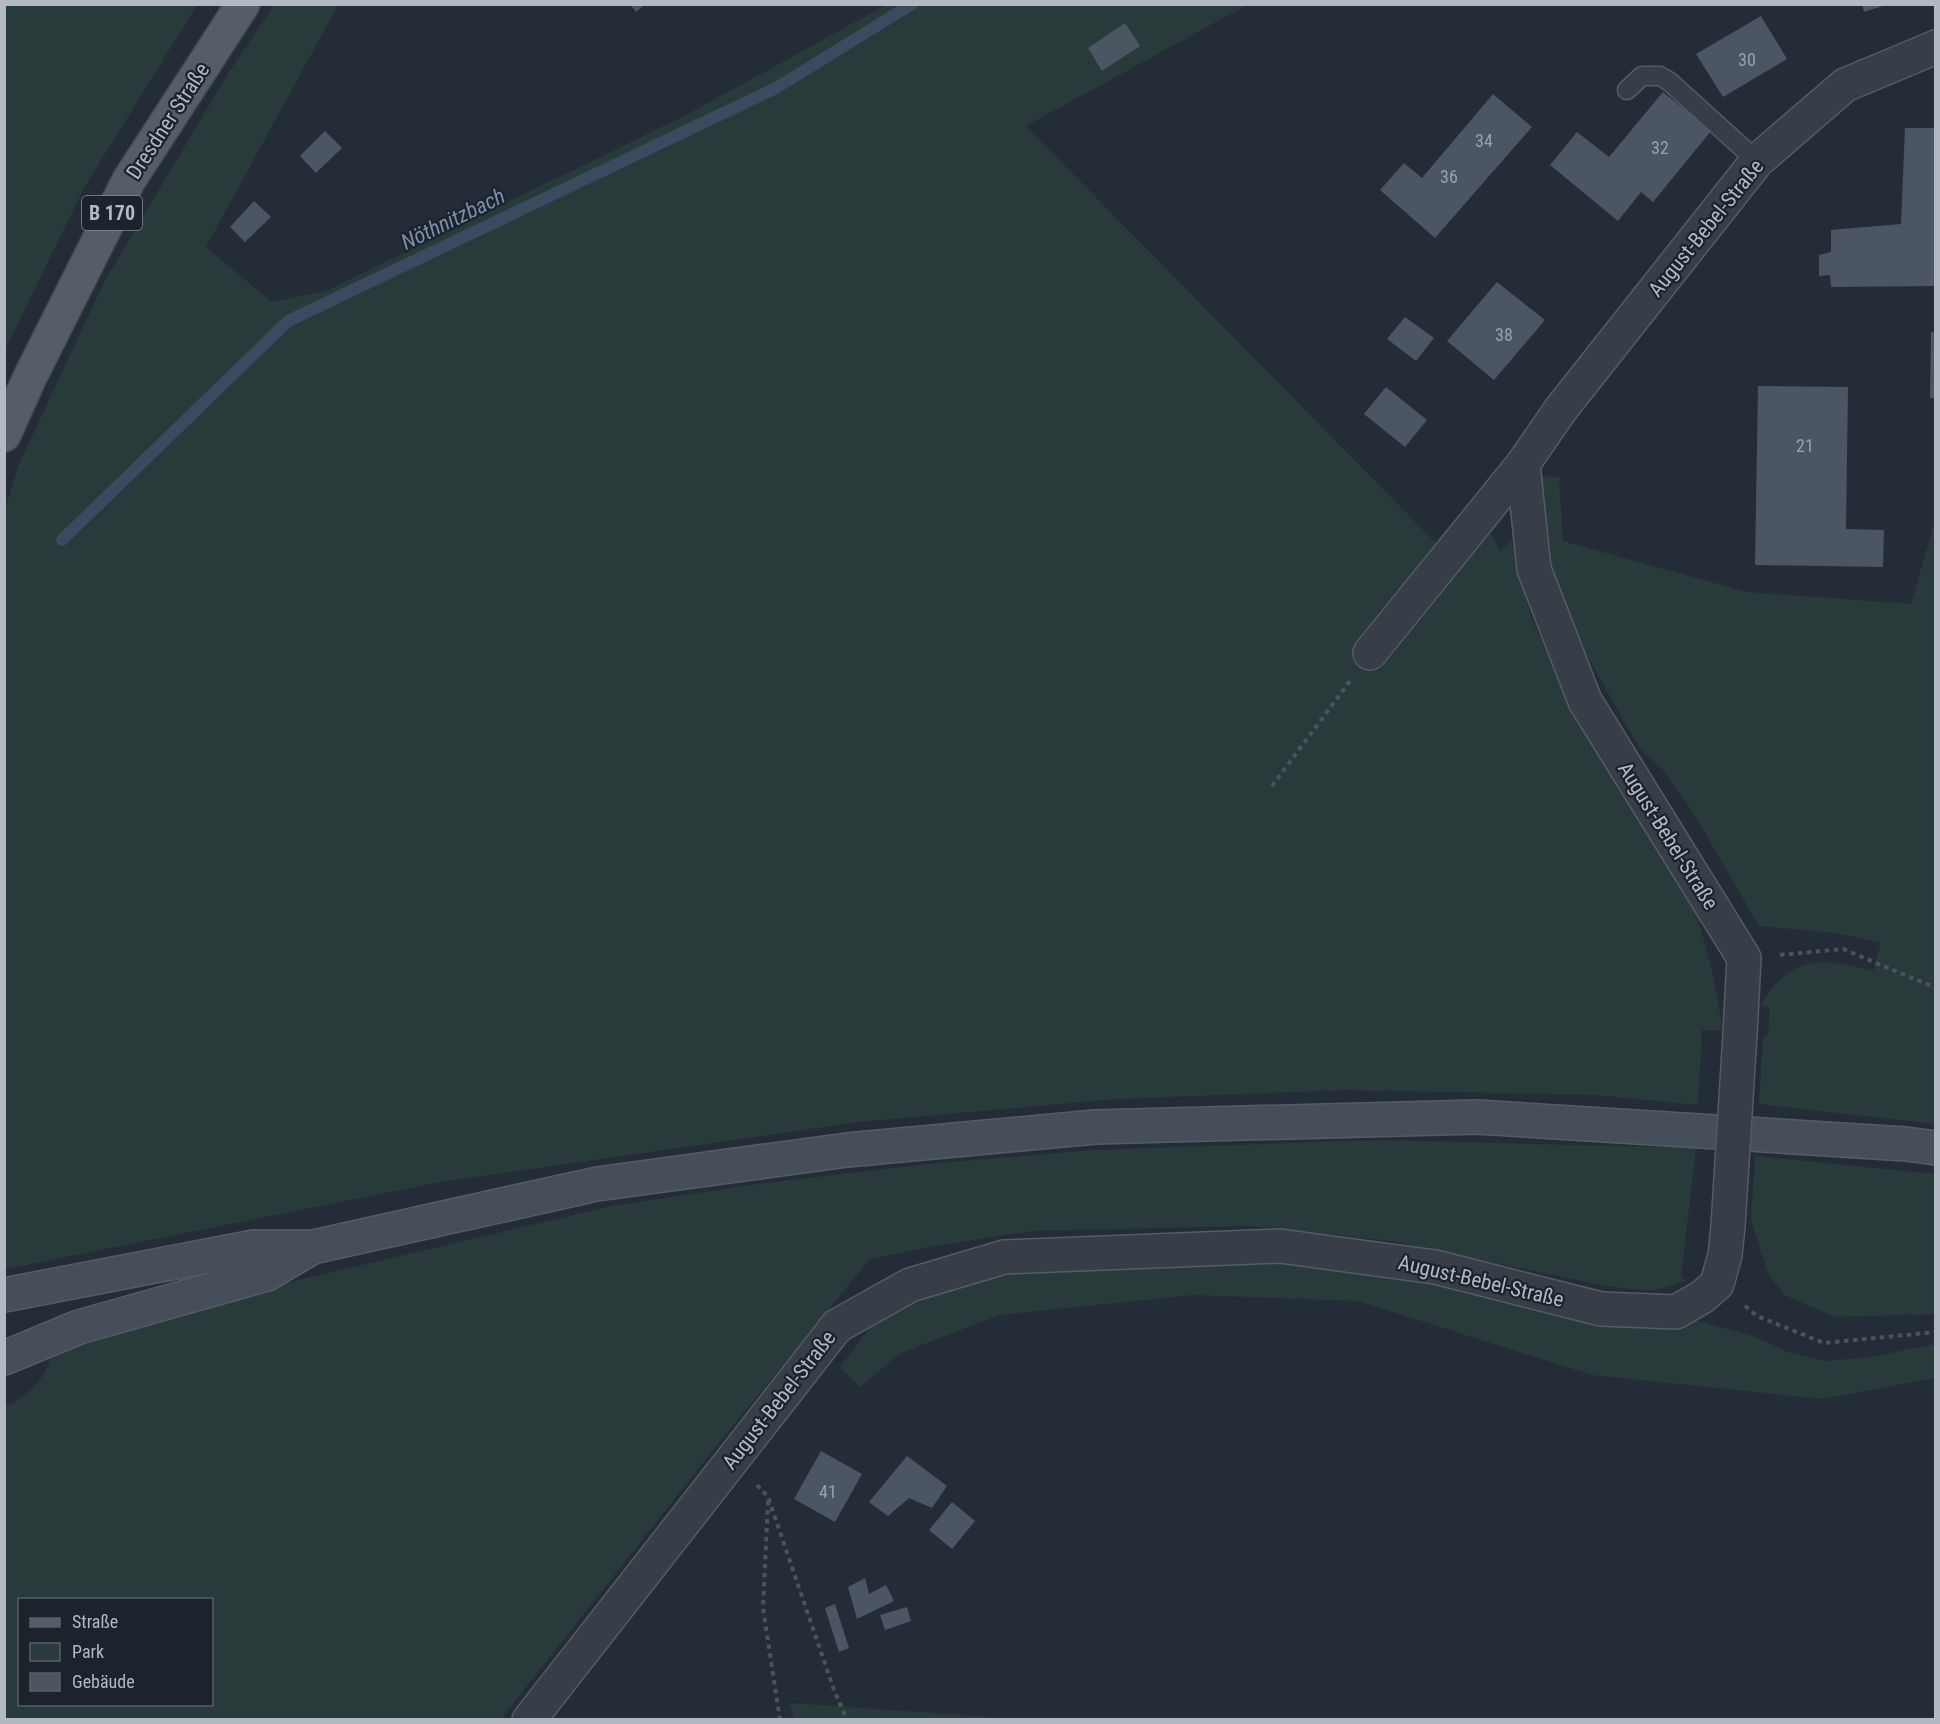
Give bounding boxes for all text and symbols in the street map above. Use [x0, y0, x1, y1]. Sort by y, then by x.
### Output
house number: 30 [1738, 49, 1756, 70]
street label: Dresdner Straße [122, 58, 214, 183]
house number: 34 [1475, 130, 1493, 151]
house number: 32 [1651, 137, 1669, 158]
street label: August-Bebel-Straße [1643, 155, 1769, 301]
house number: 36 [1440, 166, 1458, 187]
water label: Nöthnitzbach [397, 183, 509, 255]
road number: B 170 [82, 196, 142, 230]
house number: 38 [1495, 324, 1513, 345]
house number: 21 [1796, 435, 1814, 456]
street label: August-Bebel-Straße [1613, 758, 1723, 914]
street label: August-Bebel-Straße [1396, 1250, 1566, 1312]
street label: August-Bebel-Straße [717, 1326, 841, 1474]
house number: 41 [819, 1481, 837, 1502]
legend [18, 1598, 213, 1706]
text: Straße [72, 1611, 118, 1632]
text: Park [72, 1641, 104, 1662]
text: Gebäude [72, 1671, 135, 1692]

